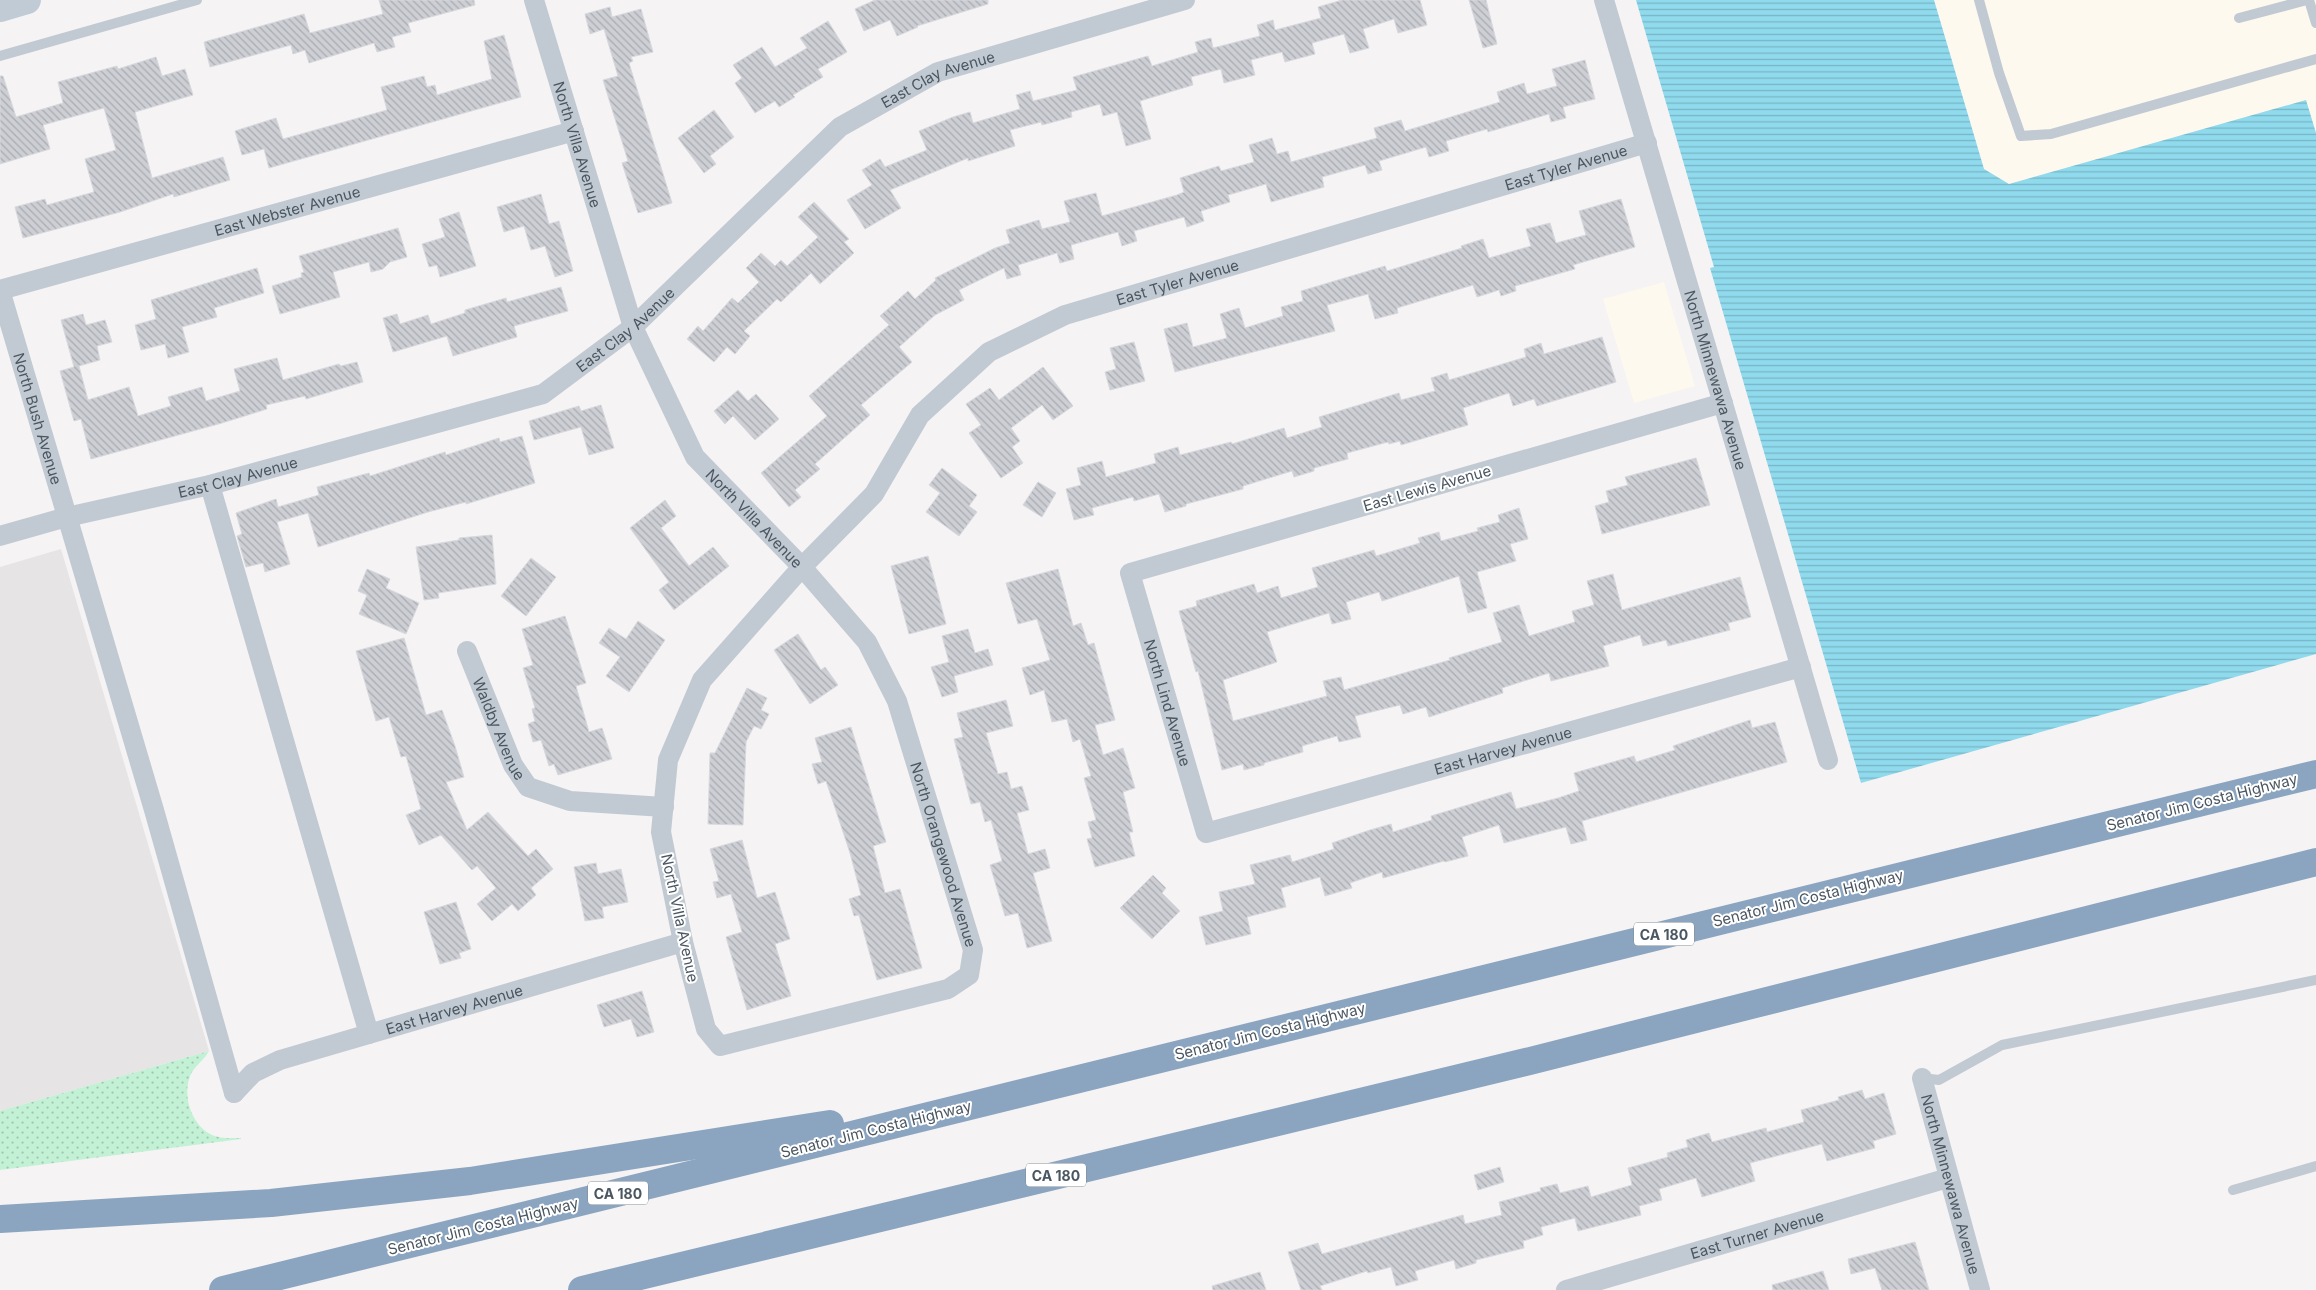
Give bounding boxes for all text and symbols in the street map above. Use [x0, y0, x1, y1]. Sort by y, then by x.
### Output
street label: East Clay Avenue [877, 46, 997, 112]
street label: North Villa Avenue [550, 79, 606, 210]
street label: East Tyler Avenue [1502, 140, 1629, 194]
street label: East Webster Avenue [212, 181, 362, 240]
street label: East Tyler Avenue [1114, 255, 1241, 309]
street label: East Clay Avenue [572, 283, 678, 376]
street label: North Minnewawa Avenue [1681, 288, 1751, 472]
street label: North Bush Avenue [10, 350, 67, 487]
street label: East Clay Avenue [176, 452, 300, 501]
street label: East Lewis Avenue [1361, 461, 1493, 515]
street label: North Villa Avenue [702, 465, 807, 572]
street label: North Lind Avenue [1140, 637, 1195, 768]
street label: Waldby Avenue [469, 675, 530, 783]
street label: East Harvey Avenue [1432, 722, 1574, 778]
street label: North Orangewood Avenue [907, 760, 981, 949]
street label: Senator Jim Costa Highway [2105, 769, 2300, 835]
street label: North Villa Avenue [657, 852, 703, 984]
street label: Senator Jim Costa Highway [1711, 865, 1906, 931]
road number: CA 180 [1634, 922, 1694, 946]
street label: East Harvey Avenue [383, 980, 525, 1038]
street label: Senator Jim Costa Highway [1173, 998, 1368, 1064]
street label: North Minnewawa Avenue [1917, 1092, 1985, 1276]
street label: Senator Jim Costa Highway [779, 1096, 974, 1162]
road number: CA 180 [1026, 1164, 1086, 1186]
road number: CA 180 [588, 1182, 648, 1204]
street label: Senator Jim Costa Highway [386, 1193, 581, 1259]
street label: East Turner Avenue [1688, 1205, 1826, 1263]

